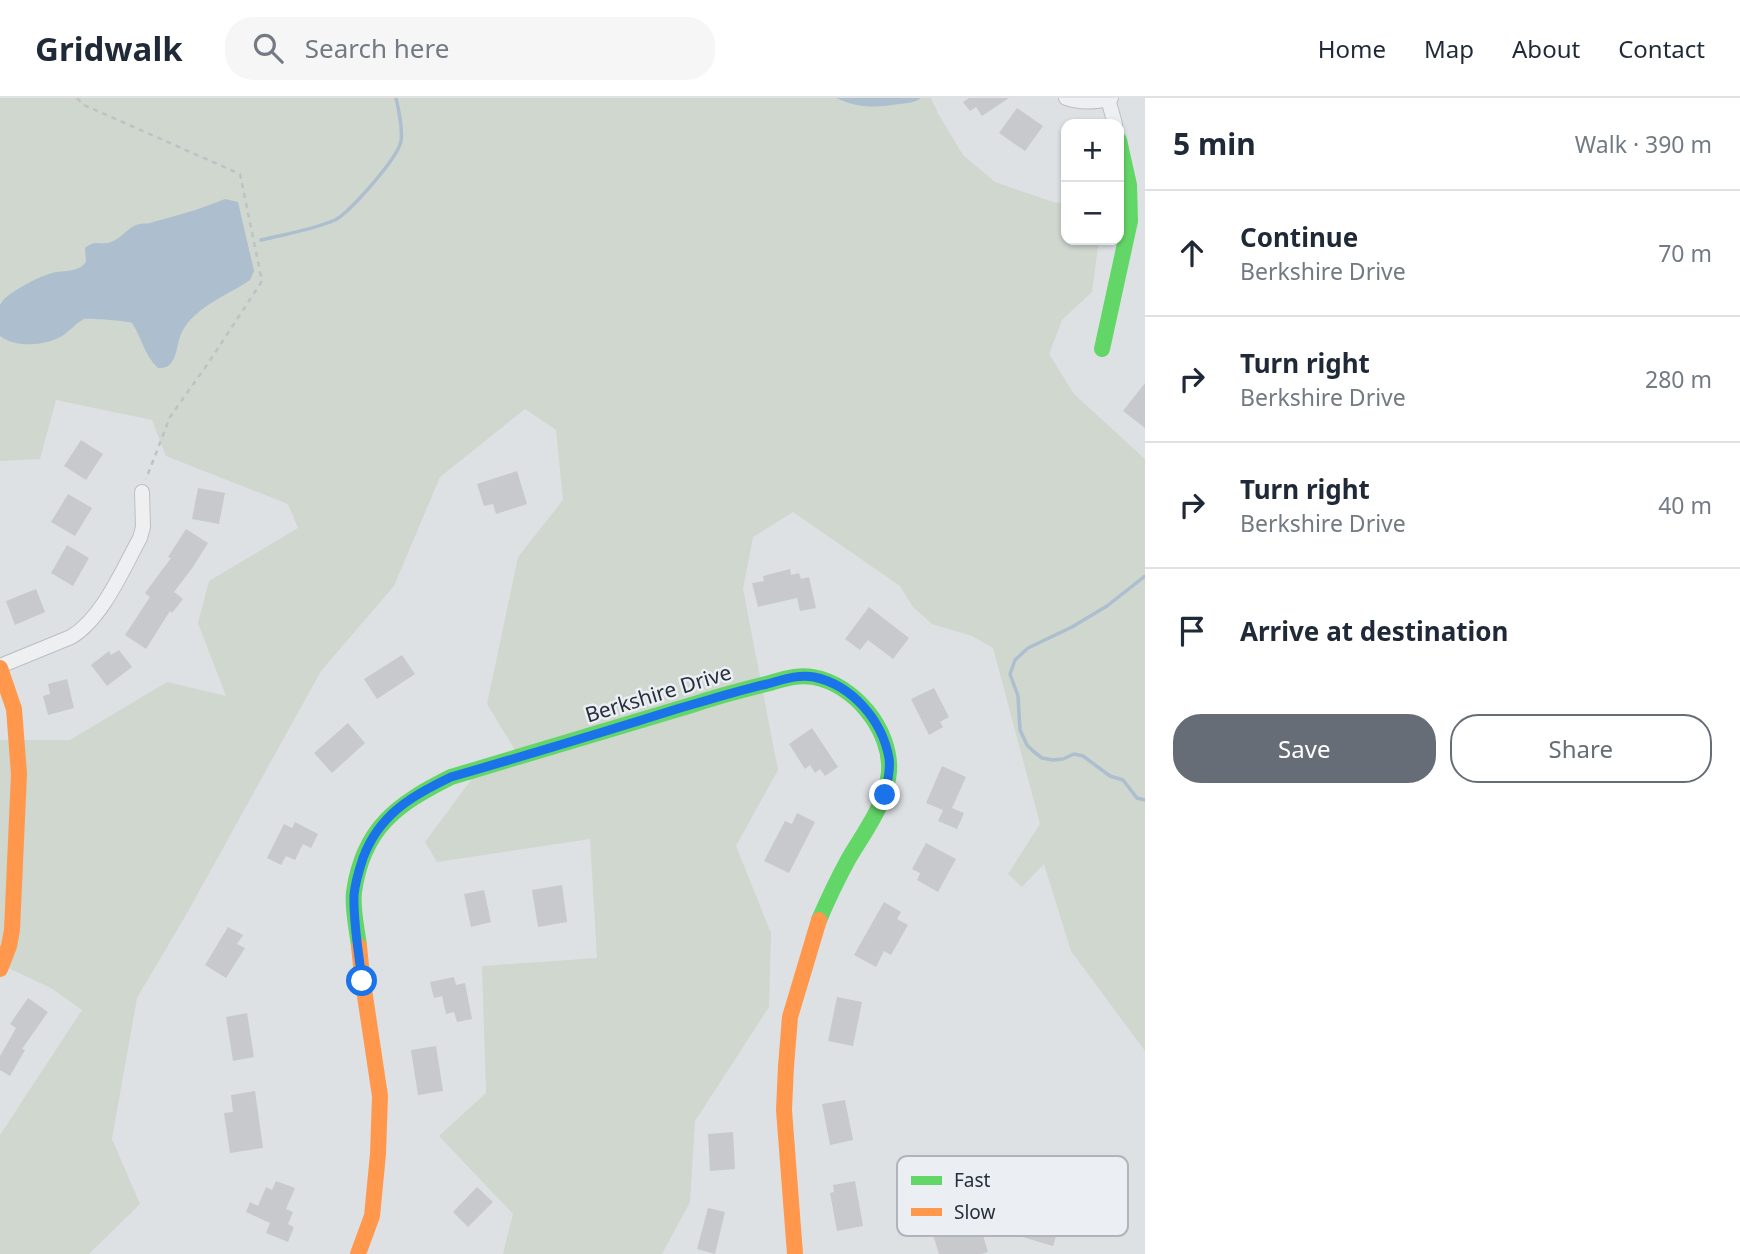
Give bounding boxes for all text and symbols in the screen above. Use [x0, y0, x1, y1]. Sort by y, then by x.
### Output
search box [225, 17, 715, 80]
text: Gridwalk [35, 26, 183, 71]
icon: search [249, 29, 287, 67]
text: Search here [305, 30, 449, 66]
text: Home [1318, 32, 1386, 65]
text: Map [1424, 32, 1474, 65]
text: About [1512, 32, 1580, 65]
text: Contact [1618, 32, 1705, 65]
map controls [1061, 119, 1124, 245]
button: + [1061, 119, 1124, 182]
text: 5 min [1173, 123, 1256, 164]
text: Walk · 390 m [1575, 128, 1712, 160]
button: − [1061, 182, 1124, 245]
text: Continue [1240, 219, 1358, 255]
icon: ahead [1173, 234, 1211, 272]
text: 70 m [1658, 237, 1712, 269]
text: Berkshire Drive [1240, 255, 1406, 287]
text: Turn right [1240, 345, 1370, 381]
icon: right [1173, 360, 1211, 398]
text: 280 m [1645, 363, 1712, 395]
text: Berkshire Drive [1240, 381, 1406, 413]
text: Turn right [1240, 471, 1370, 507]
icon: right [1173, 486, 1211, 524]
text: 40 m [1658, 489, 1712, 521]
text: Berkshire Drive [1240, 507, 1406, 539]
icon: arrive [1173, 612, 1211, 650]
text: Arrive at destination [1240, 613, 1509, 649]
street label: Berkshire Drive [582, 657, 734, 729]
button: Save [1173, 714, 1436, 783]
button: Share [1450, 714, 1712, 783]
route end [869, 779, 900, 810]
route start [346, 965, 377, 996]
legend [897, 1156, 1128, 1236]
text: Fast [954, 1167, 991, 1193]
text: Slow [954, 1199, 995, 1225]

